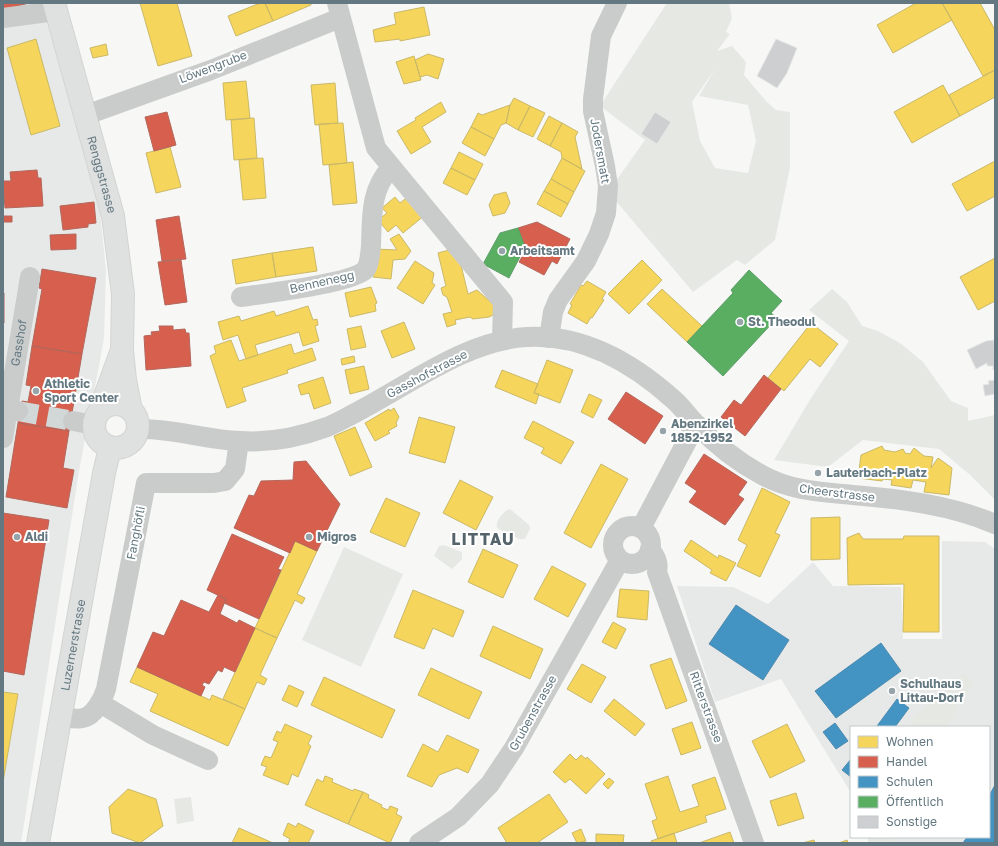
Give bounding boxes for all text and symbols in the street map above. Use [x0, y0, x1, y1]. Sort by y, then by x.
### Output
street label: Löwengrube [177, 47, 249, 86]
street label: Jodersmatt [587, 117, 614, 185]
street label: Renggstrasse [84, 134, 120, 215]
place label: Arbeitsamt [510, 243, 575, 258]
marker: Arbeitsamt [497, 246, 507, 256]
street label: Bennenegg [288, 267, 356, 296]
place label: St. Theodul [748, 314, 816, 329]
marker: St. Theodul [735, 317, 745, 327]
street label: Gasshof [7, 318, 30, 367]
street label: Gasshofstrasse [384, 346, 470, 401]
place label: Athletic Sport Center [44, 376, 119, 405]
marker: Athletic Sport Center [31, 386, 41, 396]
place label: Abenzirkel 1852-1952 [671, 416, 733, 445]
marker: Abenzirkel 1852-1952 [658, 426, 668, 436]
place label: Lauterbach-Platz [826, 465, 927, 480]
marker: Lauterbach-Platz [813, 468, 823, 478]
street label: Cheerstrasse [798, 480, 876, 505]
street label: Fanghöfli [123, 505, 148, 561]
place label: Aldi [25, 529, 48, 544]
place label: Migros [317, 529, 357, 544]
district label: LITTAU [451, 529, 515, 549]
marker: Aldi [12, 532, 22, 542]
marker: Migros [304, 532, 314, 542]
street label: Luzernerstrasse [57, 598, 88, 692]
street label: Ritterstrasse [687, 669, 726, 745]
street label: Grubenstrasse [506, 672, 560, 753]
place label: Schulhaus Littau-Dorf [900, 676, 964, 705]
marker: Schulhaus Littau-Dorf [887, 686, 897, 696]
legend [850, 726, 990, 838]
text: Wohnen [886, 734, 933, 749]
text: Handel [886, 754, 928, 769]
text: Schulen [886, 774, 933, 789]
text: Öffentlich [886, 794, 944, 809]
text: Sonstige [886, 814, 937, 829]

